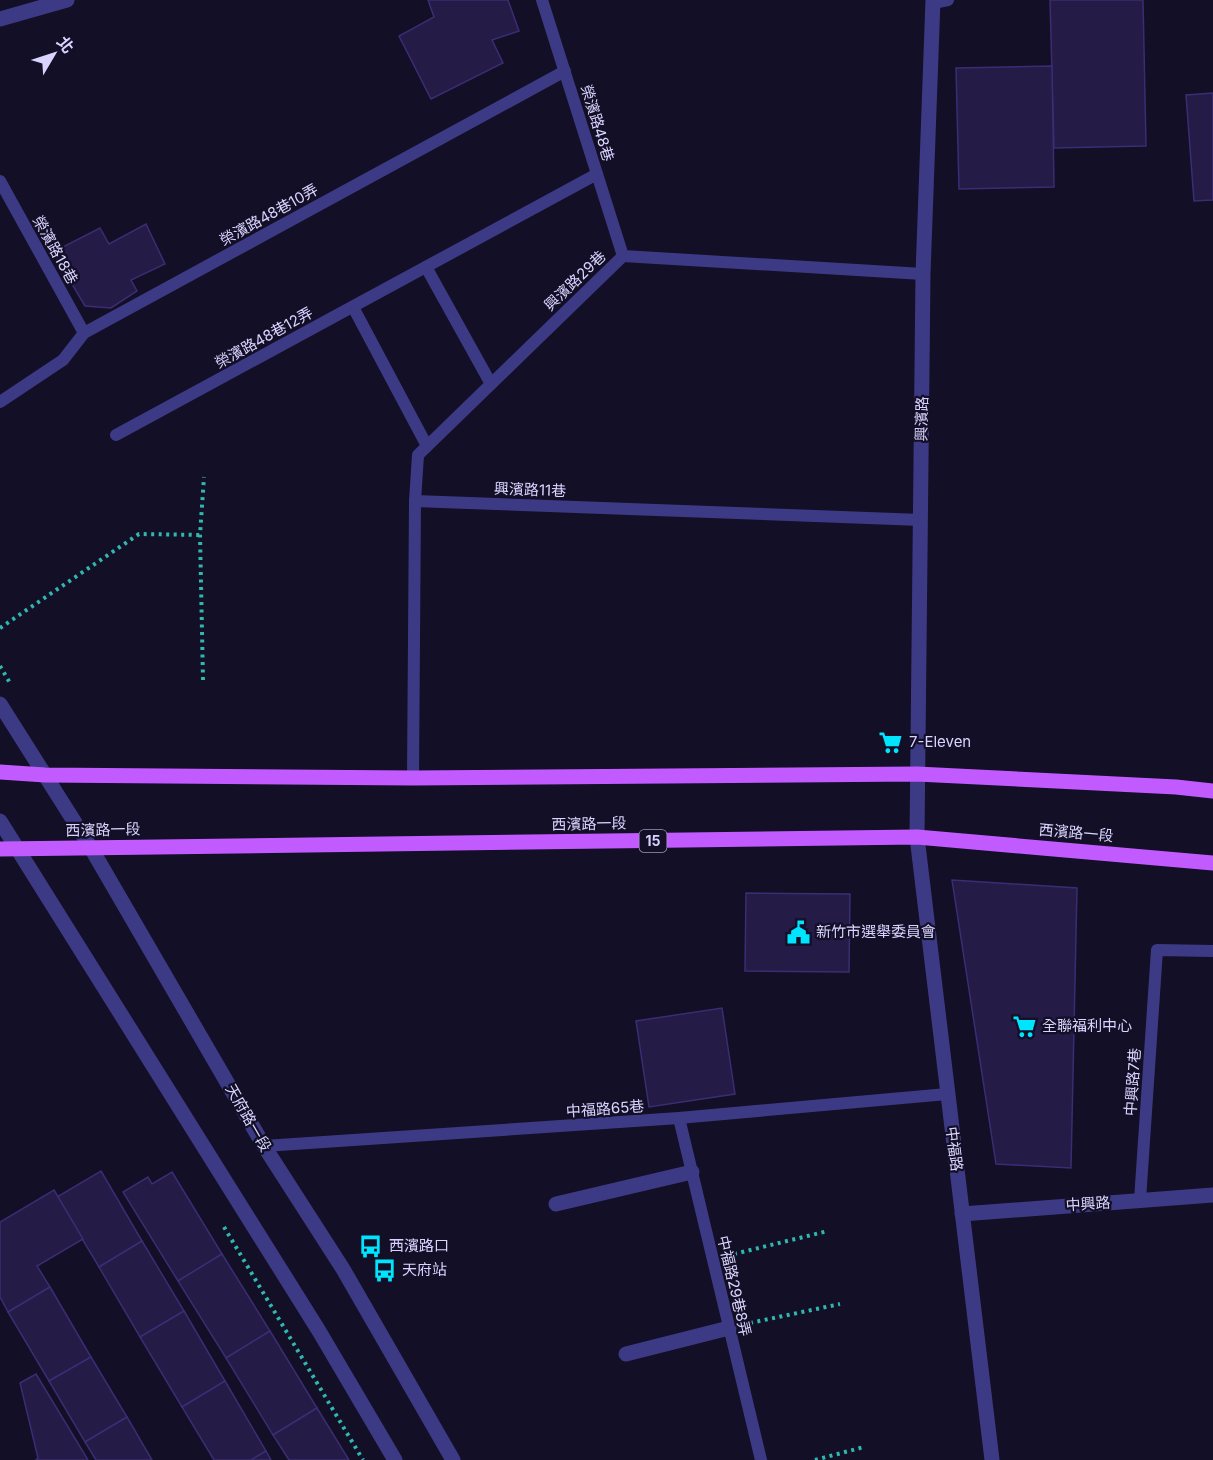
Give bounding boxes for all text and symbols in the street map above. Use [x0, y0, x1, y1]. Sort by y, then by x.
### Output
north arrow [24, 24, 84, 84]
text: 北 [53, 32, 78, 57]
street label: 榮濱路48巷 [577, 82, 618, 163]
street label: 榮濱路48巷10弄 [216, 180, 321, 249]
street label: 榮濱路18巷 [29, 212, 82, 287]
street label: 興濱路29巷 [540, 247, 609, 315]
street label: 榮濱路48巷12弄 [211, 303, 316, 372]
street label: 興濱路 [912, 396, 931, 442]
street label: 興濱路11巷 [494, 479, 566, 500]
supermarket icon: 7-Eleven [878, 729, 904, 755]
place label: 7-Eleven [909, 732, 971, 751]
street label: 西濱路一段 [551, 813, 627, 834]
street label: 西濱路一段 [65, 819, 141, 840]
street label: 西濱路一段 [1038, 820, 1114, 845]
road number: 15 [640, 830, 666, 852]
public building icon: 新竹市選舉委員會 [785, 919, 811, 945]
place label: 新竹市選舉委員會 [816, 922, 936, 941]
supermarket icon: 全聯福利中心 [1011, 1013, 1037, 1039]
place label: 全聯福利中心 [1042, 1016, 1132, 1035]
street label: 中興路7巷 [1121, 1047, 1144, 1117]
street label: 天府路一段 [221, 1081, 275, 1155]
street label: 中福路65巷 [565, 1096, 645, 1121]
street label: 中福路 [942, 1125, 967, 1172]
street label: 中興路 [1065, 1192, 1111, 1215]
bus stop icon: 西濱路口 [358, 1233, 384, 1259]
street label: 中福路29巷8弄 [714, 1234, 755, 1338]
place label: 西濱路口 [389, 1236, 449, 1255]
bus stop icon: 天府站 [371, 1257, 397, 1283]
place label: 天府站 [402, 1260, 447, 1279]

